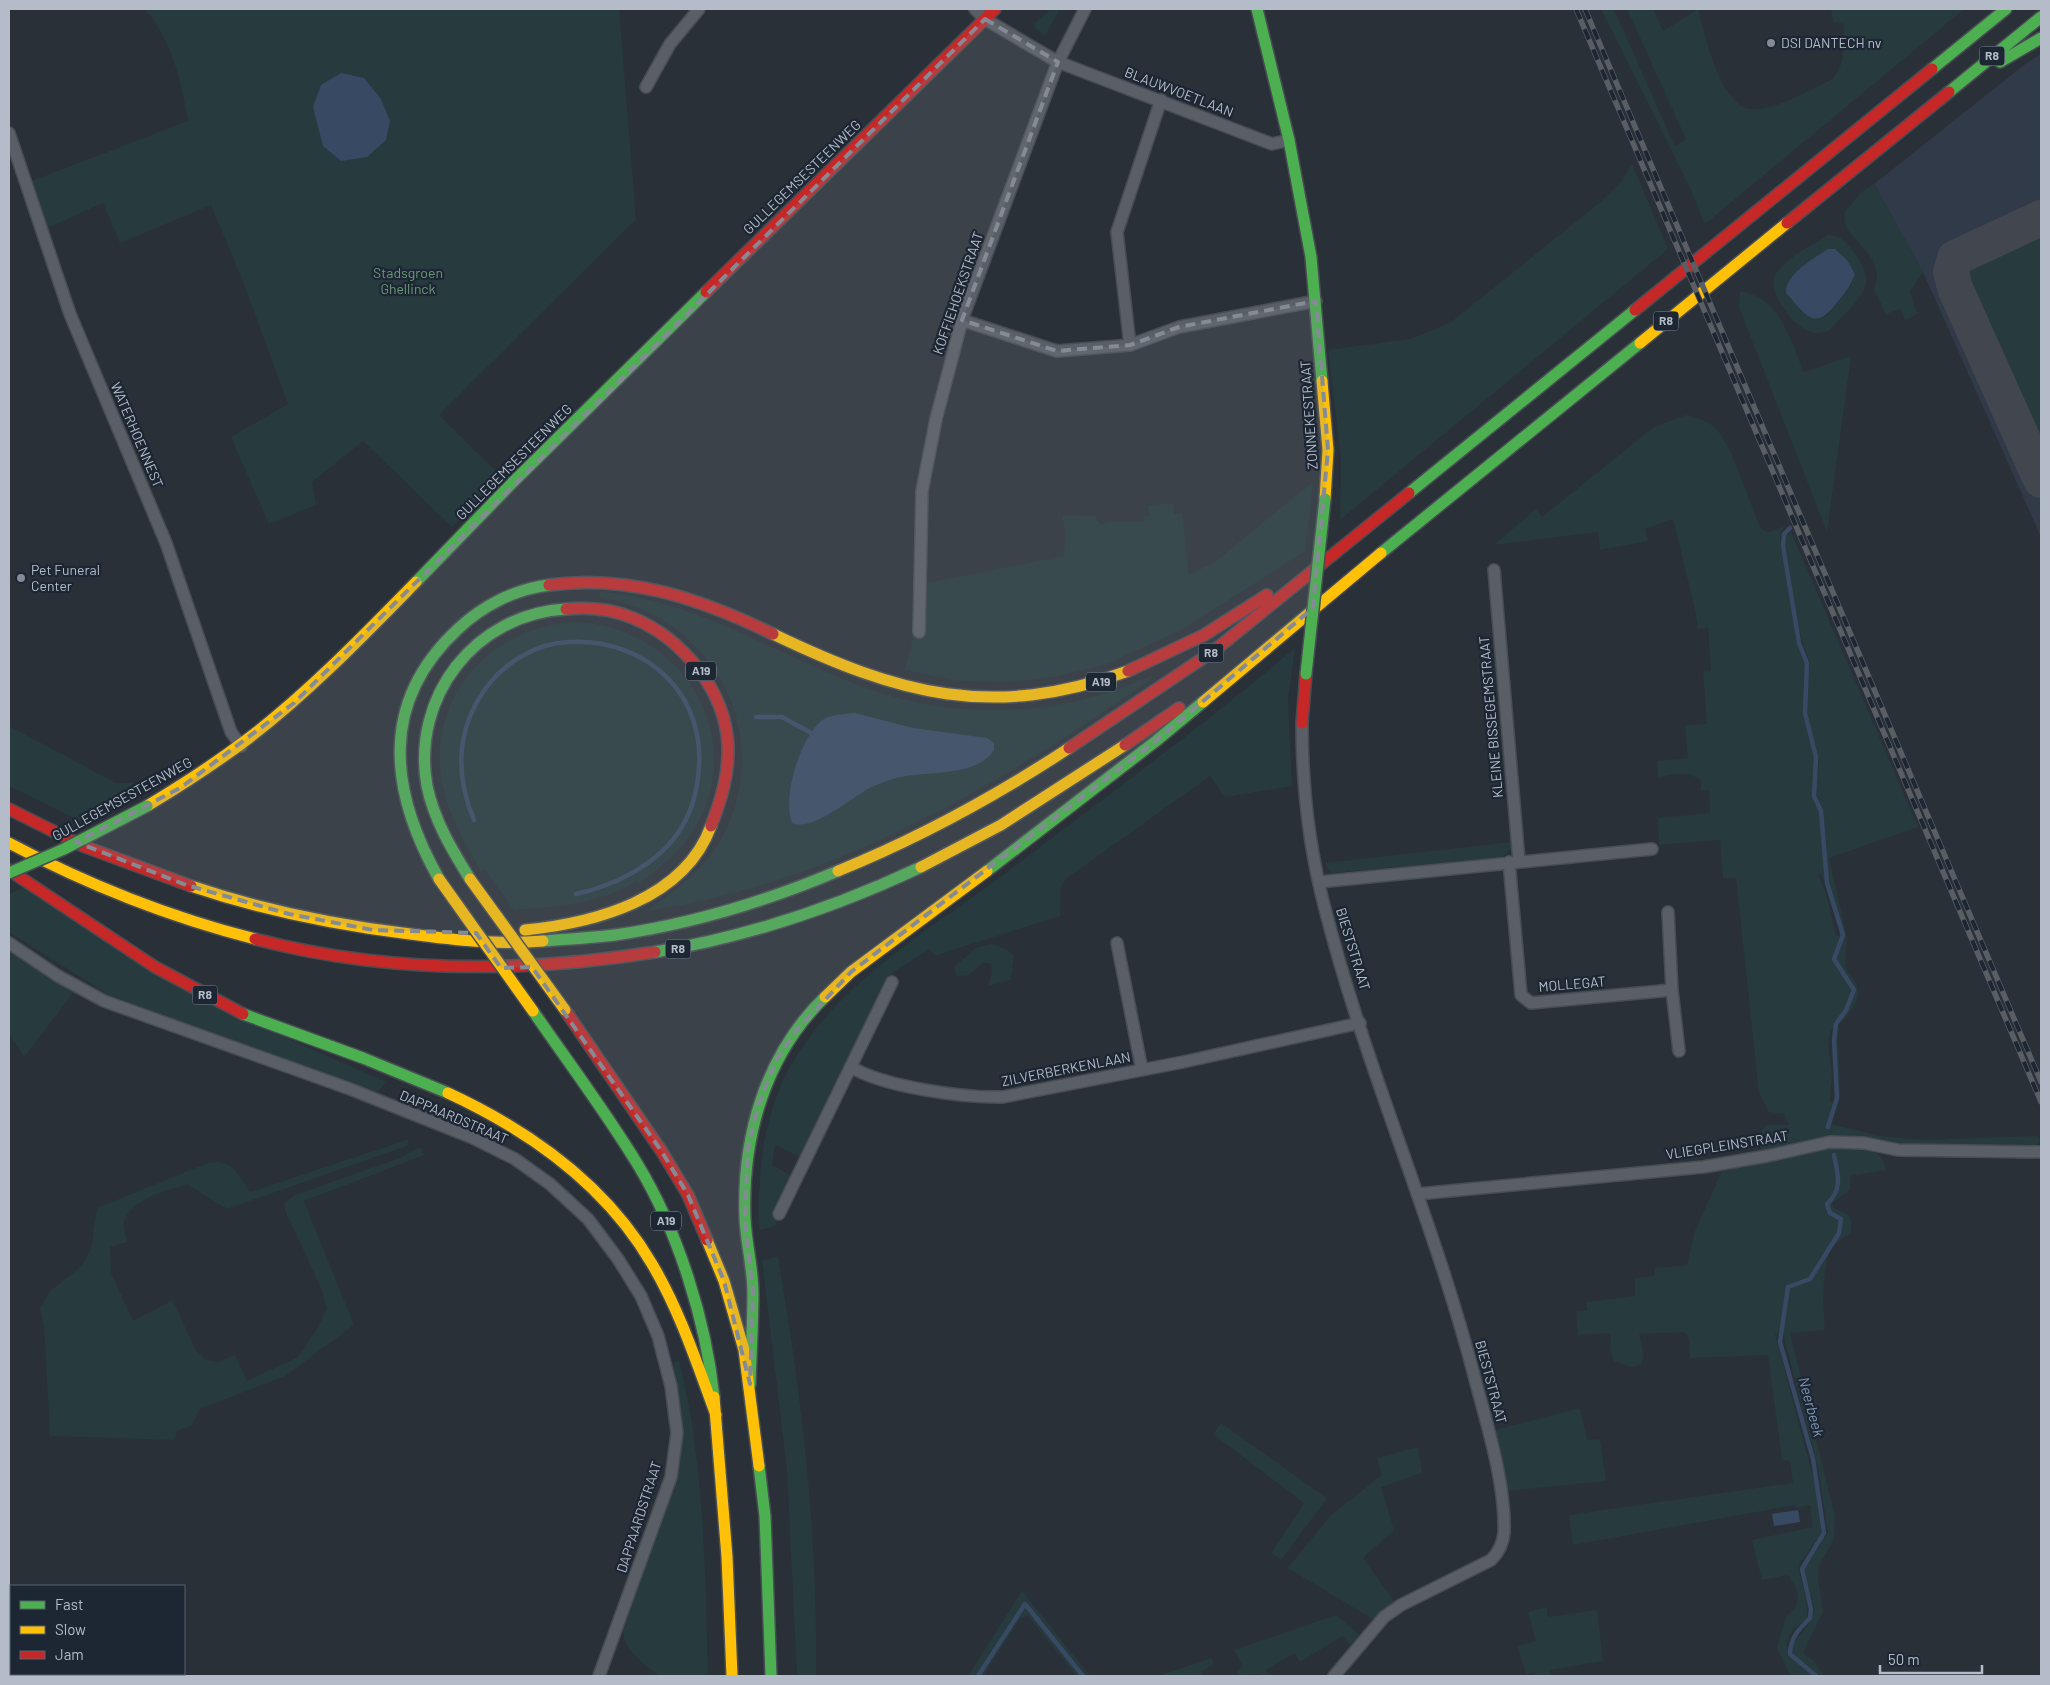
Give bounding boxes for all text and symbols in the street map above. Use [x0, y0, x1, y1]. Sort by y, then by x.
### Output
place label: DSI DANTECH nv [1781, 34, 1882, 51]
marker: DSI DANTECH nv [1765, 37, 1777, 49]
road number: R8 [1980, 46, 2004, 66]
street label: BLAUWVOETLAAN [1122, 63, 1236, 120]
street label: GULLEGEMSESTEENWEG [739, 116, 864, 237]
street label: KOFFIEHOEKSTRAAT [929, 229, 987, 357]
park label: Stadsgroen Ghellinck [373, 264, 443, 297]
road number: R8 [1654, 312, 1678, 331]
street label: ZONNEKESTRAAT [1296, 360, 1321, 470]
street label: WATERHOENNEST [108, 380, 167, 490]
street label: GULLEGEMSESTEENWEG [452, 400, 575, 523]
place label: Pet Funeral Center [31, 561, 100, 594]
marker: Pet Funeral Center [15, 572, 27, 584]
street label: KLEINE BISSEGEMSTRAAT [1475, 635, 1506, 799]
road number: R8 [1198, 644, 1224, 662]
road number: A19 [686, 661, 716, 680]
road number: A19 [1086, 672, 1116, 692]
street label: GULLEGEMSESTEENWEG [49, 753, 195, 844]
street label: BIESTSTRAAT [1333, 905, 1374, 992]
road number: R8 [666, 940, 690, 959]
street label: MOLLEGAT [1538, 972, 1606, 995]
road number: R8 [192, 986, 218, 1004]
street label: ZILVERBERKENLAAN [1000, 1048, 1132, 1089]
street label: DAPPAARDSTRAAT [397, 1086, 511, 1147]
street label: VLIEGPLEINSTRAAT [1665, 1126, 1789, 1163]
road number: A19 [651, 1212, 681, 1230]
street label: BIESTSTRAAT [1472, 1338, 1511, 1425]
water label: Neerbeek [1795, 1375, 1829, 1439]
street label: DAPPAARDSTRAAT [612, 1459, 665, 1575]
legend [10, 1585, 185, 1675]
text: Fast [55, 1595, 83, 1613]
text: Slow [55, 1620, 86, 1638]
scale bar [1880, 1642, 1982, 1674]
text: Jam [55, 1645, 84, 1663]
text: 50 m [1888, 1650, 1920, 1668]

